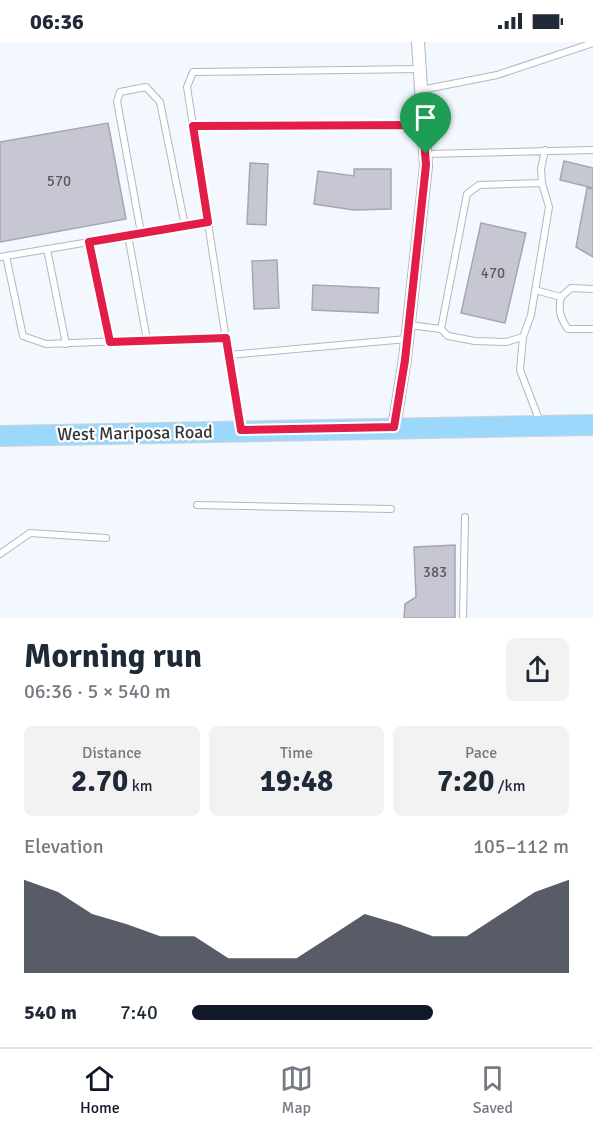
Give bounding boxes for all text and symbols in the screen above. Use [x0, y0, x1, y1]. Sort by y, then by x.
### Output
text: 06:36 [30, 8, 84, 35]
pin [400, 92, 451, 154]
icon: arrive [409, 101, 442, 134]
house number: 570 [47, 172, 71, 190]
house number: 470 [481, 264, 505, 282]
street label: West Mariposa Road [57, 421, 213, 445]
house number: 383 [423, 563, 447, 581]
text: Morning run [24, 636, 202, 677]
button: share [506, 638, 569, 701]
text: 06:36 · 5 × 540 m [24, 679, 171, 704]
text: Distance [82, 743, 142, 763]
text: Time [280, 743, 313, 763]
text: Pace [465, 743, 497, 763]
text: 2.70 [71, 763, 128, 800]
text: 19:48 [260, 763, 333, 800]
text: 7:20 [437, 763, 494, 800]
text: km [128, 776, 153, 796]
text: /km [494, 776, 525, 796]
text: Elevation [24, 834, 104, 859]
text: 105–112 m [473, 834, 569, 859]
text: 540 m [24, 1000, 77, 1025]
text: 7:40 [120, 1000, 158, 1025]
tab: Home [80, 1062, 120, 1118]
tab: Map [280, 1062, 313, 1118]
tab: Saved [473, 1062, 513, 1118]

